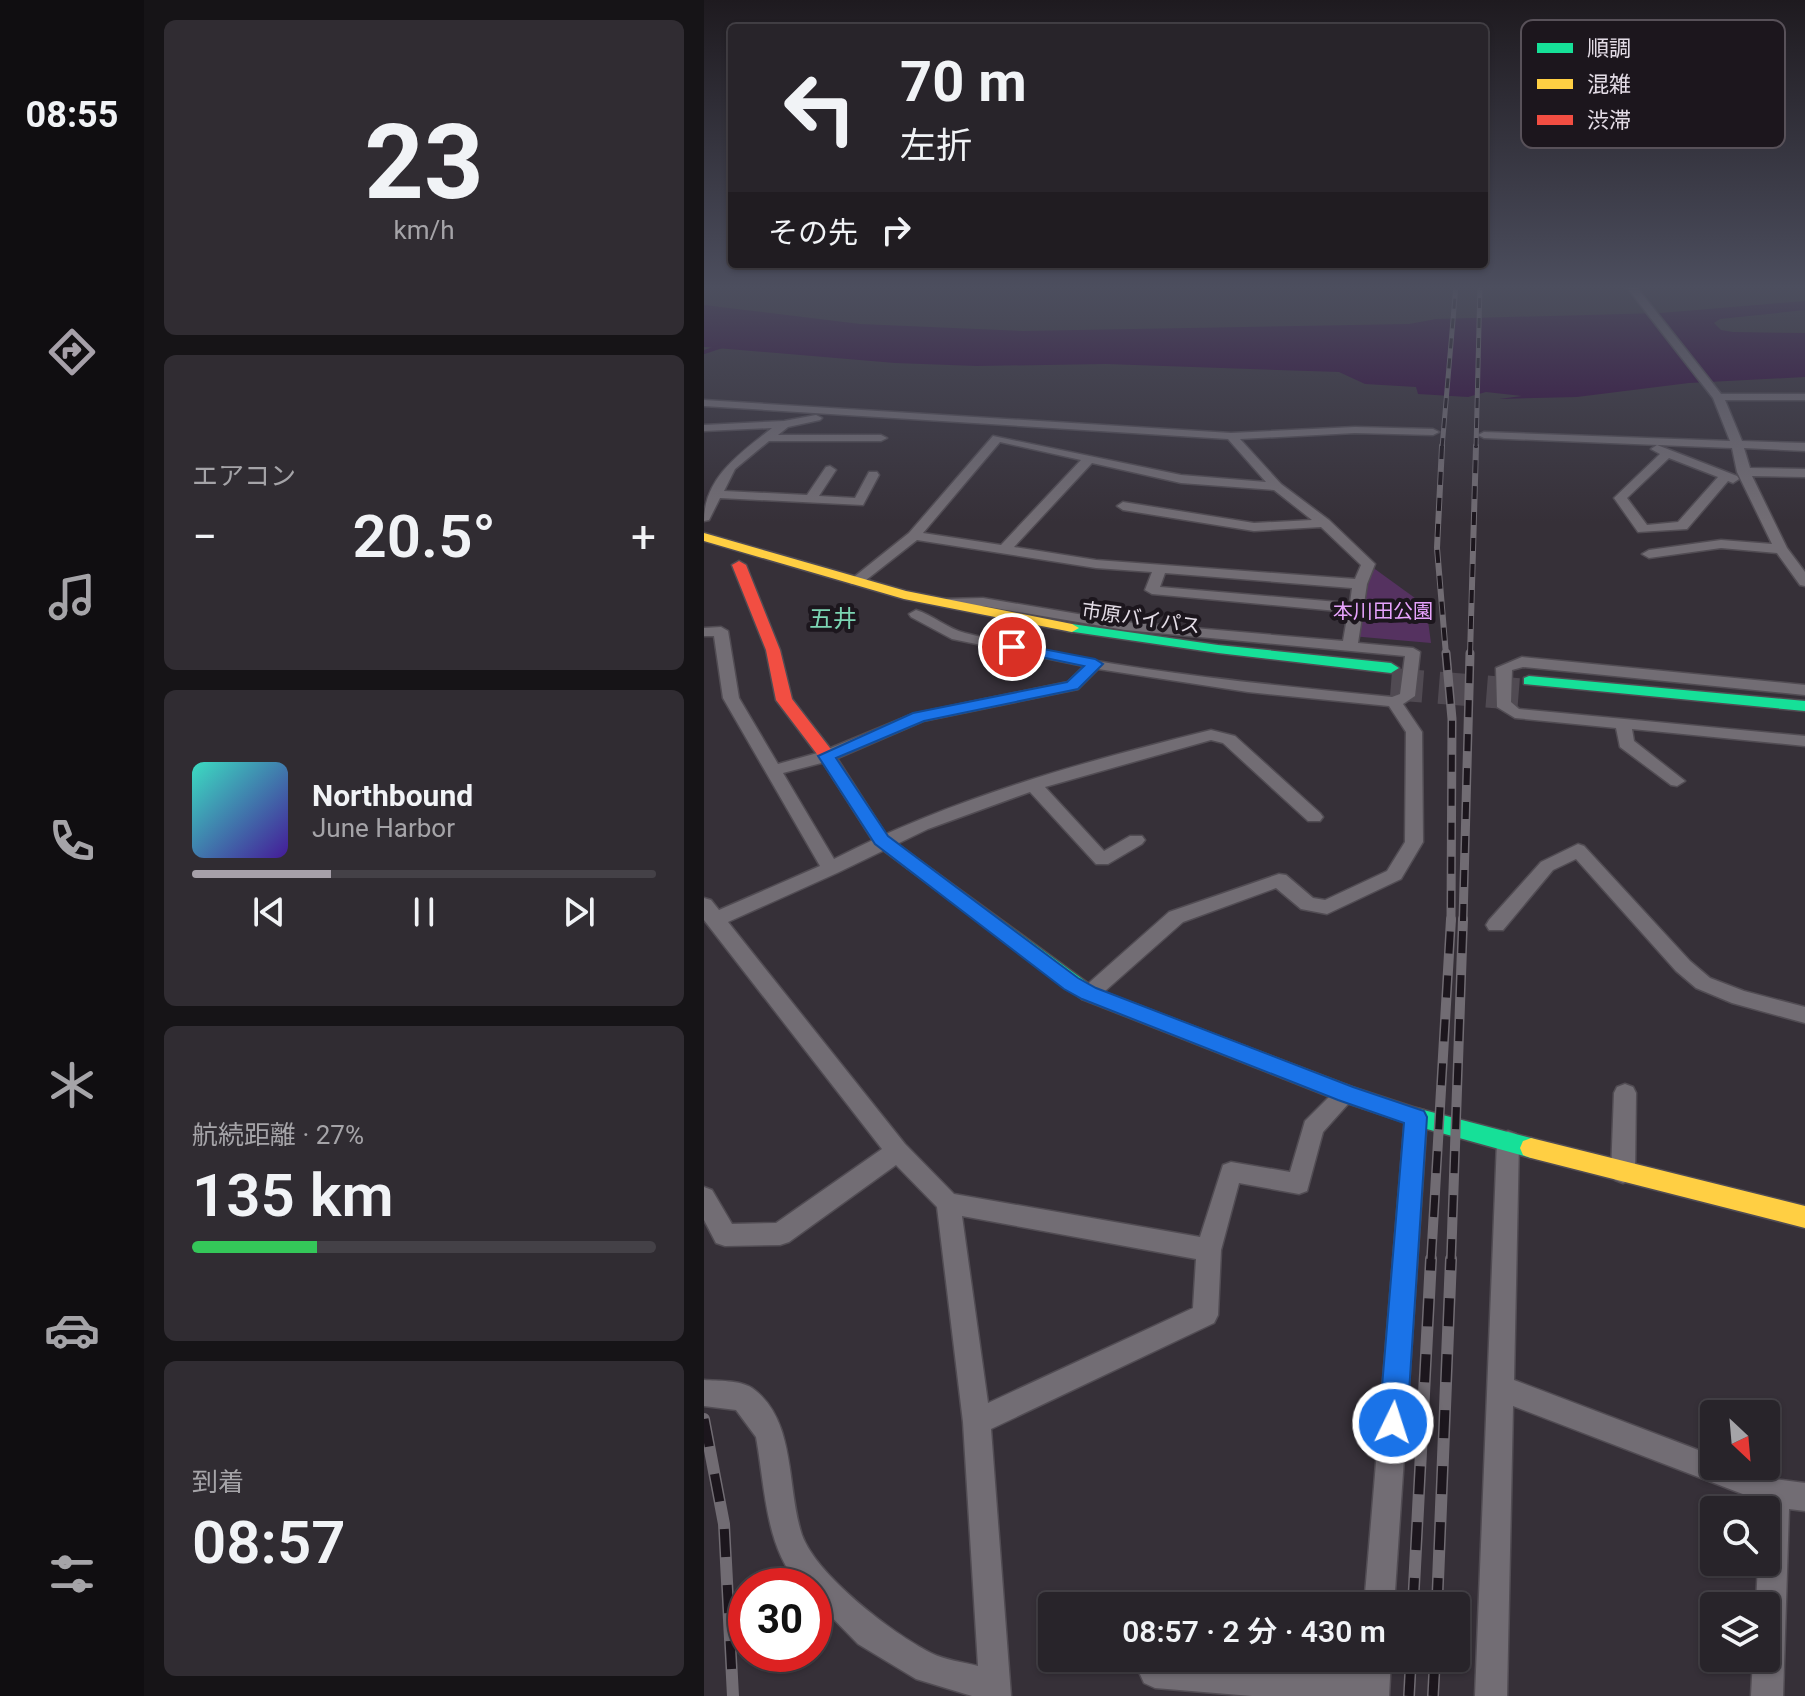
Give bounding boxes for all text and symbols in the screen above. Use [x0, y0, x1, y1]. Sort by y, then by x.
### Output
legend [1521, 20, 1785, 148]
text: 順調 [1587, 36, 1631, 61]
text: 70 m [900, 49, 1027, 115]
icon: left [768, 56, 872, 160]
text: 混雑 [1587, 72, 1631, 97]
text: 08:55 [26, 94, 118, 136]
text: 23 [364, 102, 484, 223]
text: 渋滞 [1587, 108, 1631, 133]
text: 左折 [900, 125, 972, 167]
icon: right [874, 208, 918, 252]
text: km/h [393, 215, 455, 245]
text: その先 [768, 215, 858, 250]
icon: directions [44, 324, 100, 380]
text: エアコン [192, 461, 296, 491]
text: 20.5° [353, 501, 496, 572]
text: − [192, 511, 217, 563]
text: + [631, 511, 656, 563]
icon: music [44, 569, 100, 625]
street label: 市原バイパス [1080, 598, 1202, 638]
park label: 本川田公園 [1333, 599, 1433, 623]
district label: 五井 [809, 605, 857, 633]
pin [978, 613, 1046, 681]
icon: arrive [990, 625, 1034, 669]
text: Northbound [312, 778, 473, 813]
icon: phone [44, 813, 100, 869]
text: June Harbor [312, 813, 455, 843]
icon: previous [247, 890, 291, 934]
icon: pause [402, 890, 446, 934]
icon: next [557, 890, 601, 934]
icon: climate [44, 1057, 100, 1113]
text: 航続距離 · 27% [192, 1120, 364, 1150]
text: 135 km [192, 1160, 394, 1231]
icon: car [44, 1302, 100, 1358]
position arrow [1351, 1381, 1435, 1465]
north arrow [1700, 1400, 1780, 1480]
map controls [1700, 1400, 1780, 1672]
text: 到着 [192, 1467, 244, 1497]
button: search [1700, 1496, 1780, 1576]
text: 08:57 [192, 1507, 345, 1578]
icon: filters [44, 1546, 100, 1602]
speed limit sign: 30 [728, 1568, 832, 1672]
button: layers [1700, 1592, 1780, 1672]
text: 08:57 · 2 分 · 430 m [1122, 1614, 1386, 1649]

